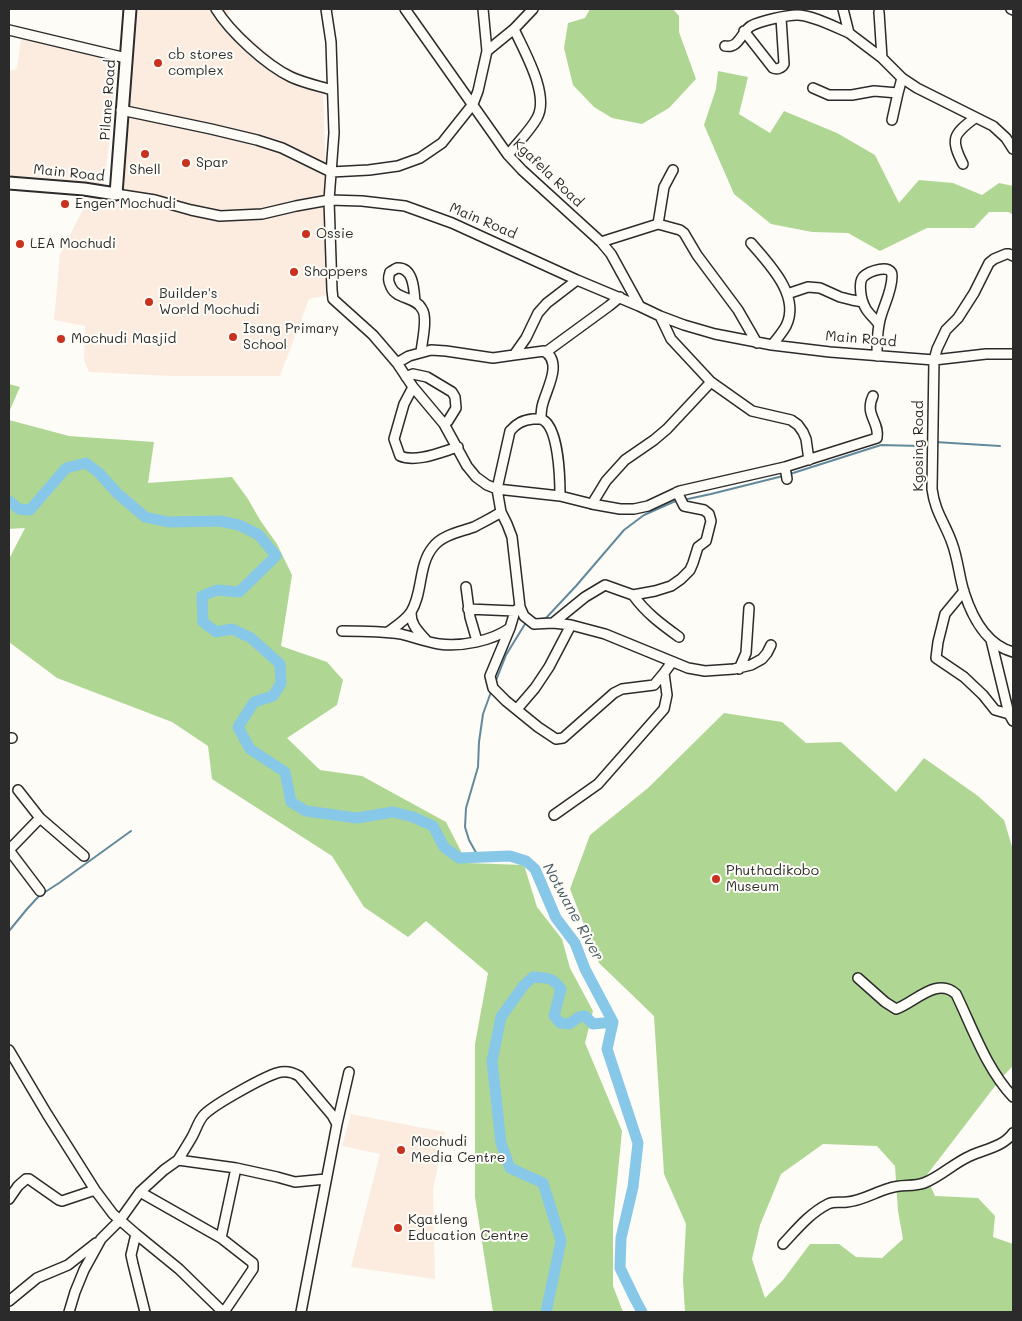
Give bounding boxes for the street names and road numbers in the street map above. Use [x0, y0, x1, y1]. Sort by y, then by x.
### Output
street label: Pilane Road [97, 59, 119, 141]
street label: Kgafela Road [509, 135, 587, 211]
street label: Main Road [33, 161, 105, 185]
street label: Main Road [447, 199, 519, 243]
street label: Main Road [825, 328, 897, 350]
street label: Kgosing Road [911, 400, 927, 492]

